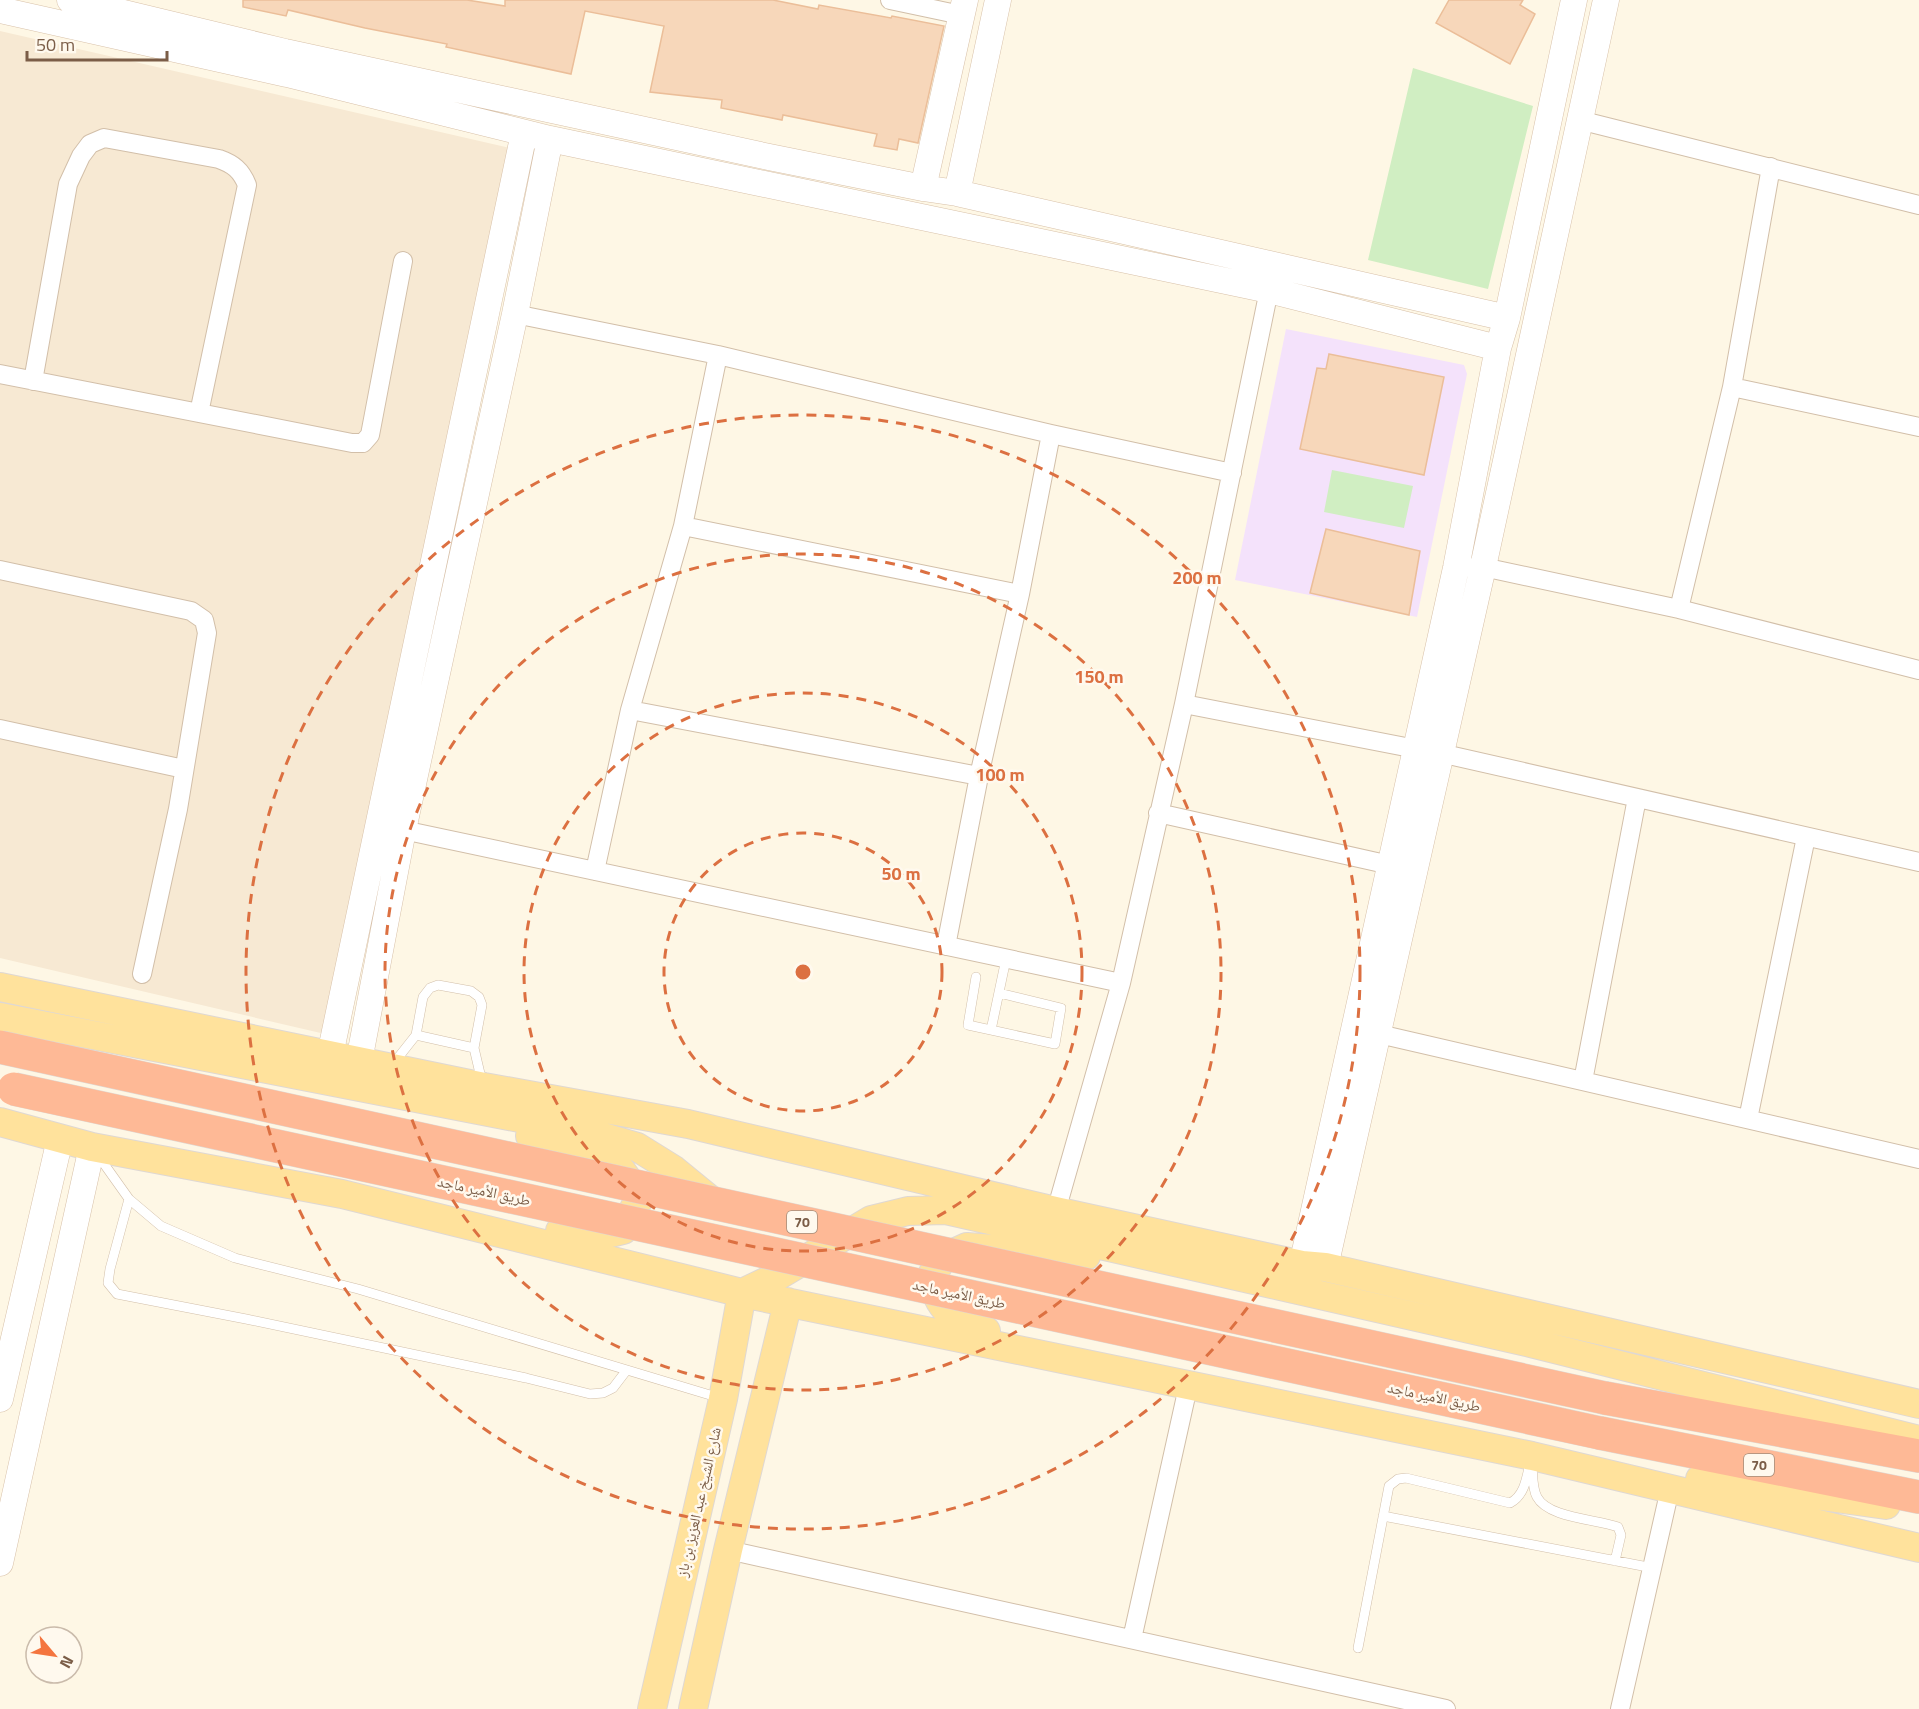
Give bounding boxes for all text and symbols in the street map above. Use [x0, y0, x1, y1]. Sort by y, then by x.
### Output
scale bar [27, 24, 166, 62]
text: 50 m [36, 31, 75, 58]
text: 200 m [1172, 564, 1222, 591]
text: 150 m [1074, 663, 1124, 690]
text: 100 m [975, 761, 1025, 788]
text: 50 m [881, 860, 921, 887]
centre of rings [793, 962, 813, 982]
street label: طريق الأمير ماجد [436, 1169, 533, 1212]
road number: 70 [787, 1211, 817, 1233]
street label: طريق الأمير ماجد [911, 1272, 1008, 1315]
street label: طريق الأمير ماجد [1386, 1375, 1483, 1418]
street label: شارع الشيخ عبد العزيز بن باز [670, 1425, 727, 1580]
road number: 70 [1744, 1454, 1774, 1476]
north arrow [24, 1625, 84, 1685]
text: N [54, 1652, 80, 1673]

